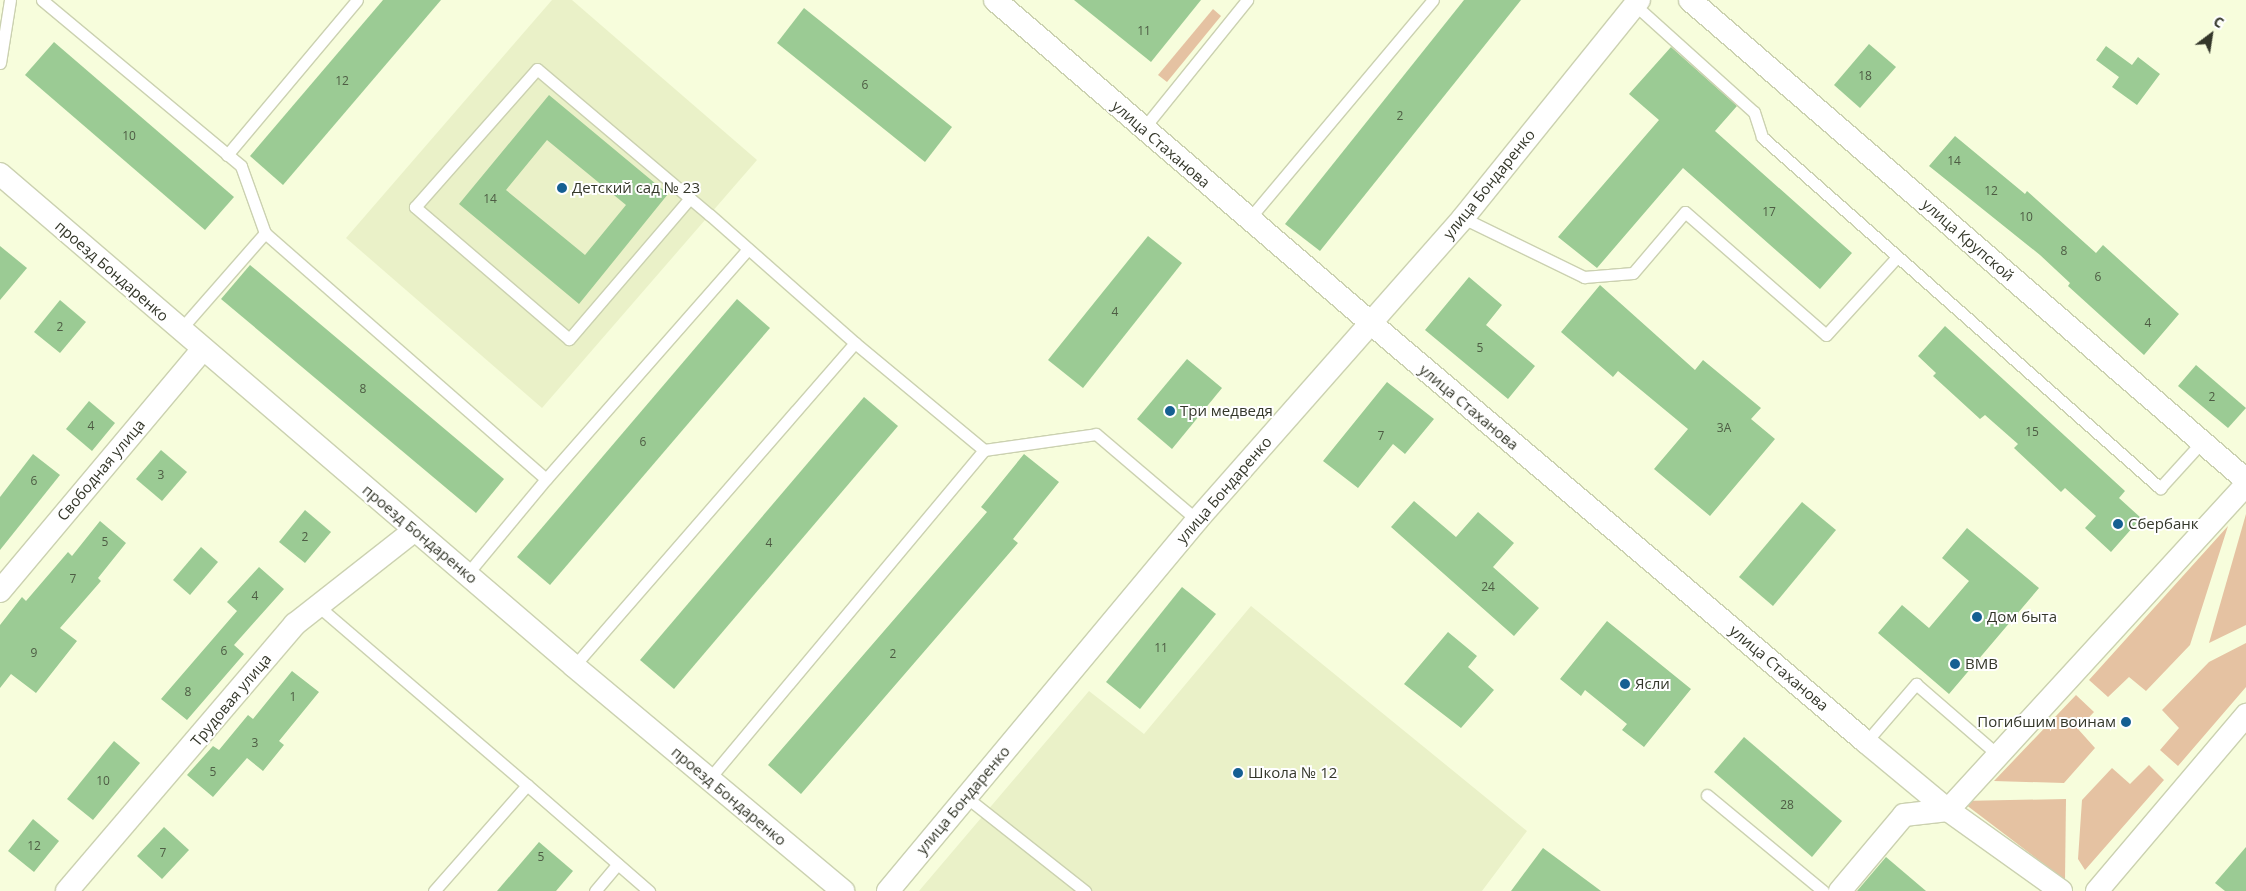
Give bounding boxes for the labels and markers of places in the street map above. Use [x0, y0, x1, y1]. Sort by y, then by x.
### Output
place label: Детский сад № 23 [572, 179, 700, 197]
marker: Детский сад № 23 [556, 182, 568, 194]
place label: Три медведя [1180, 402, 1273, 420]
marker: Три медведя [1164, 405, 1176, 417]
place label: Сбербанк [2128, 515, 2198, 533]
marker: Сбербанк [2112, 518, 2124, 530]
place label: Дом быта [1987, 608, 2057, 626]
marker: Дом быта [1971, 611, 1983, 623]
place label: ВМВ [1965, 655, 1998, 673]
marker: ВМВ [1949, 658, 1961, 670]
place label: Ясли [1635, 675, 1670, 693]
marker: Ясли [1619, 678, 1631, 690]
place label: Погибшим воинам [1977, 713, 2116, 731]
marker: Погибшим воинам [2120, 716, 2132, 728]
place label: Школа № 12 [1248, 764, 1337, 782]
marker: Школа № 12 [1232, 767, 1244, 779]

